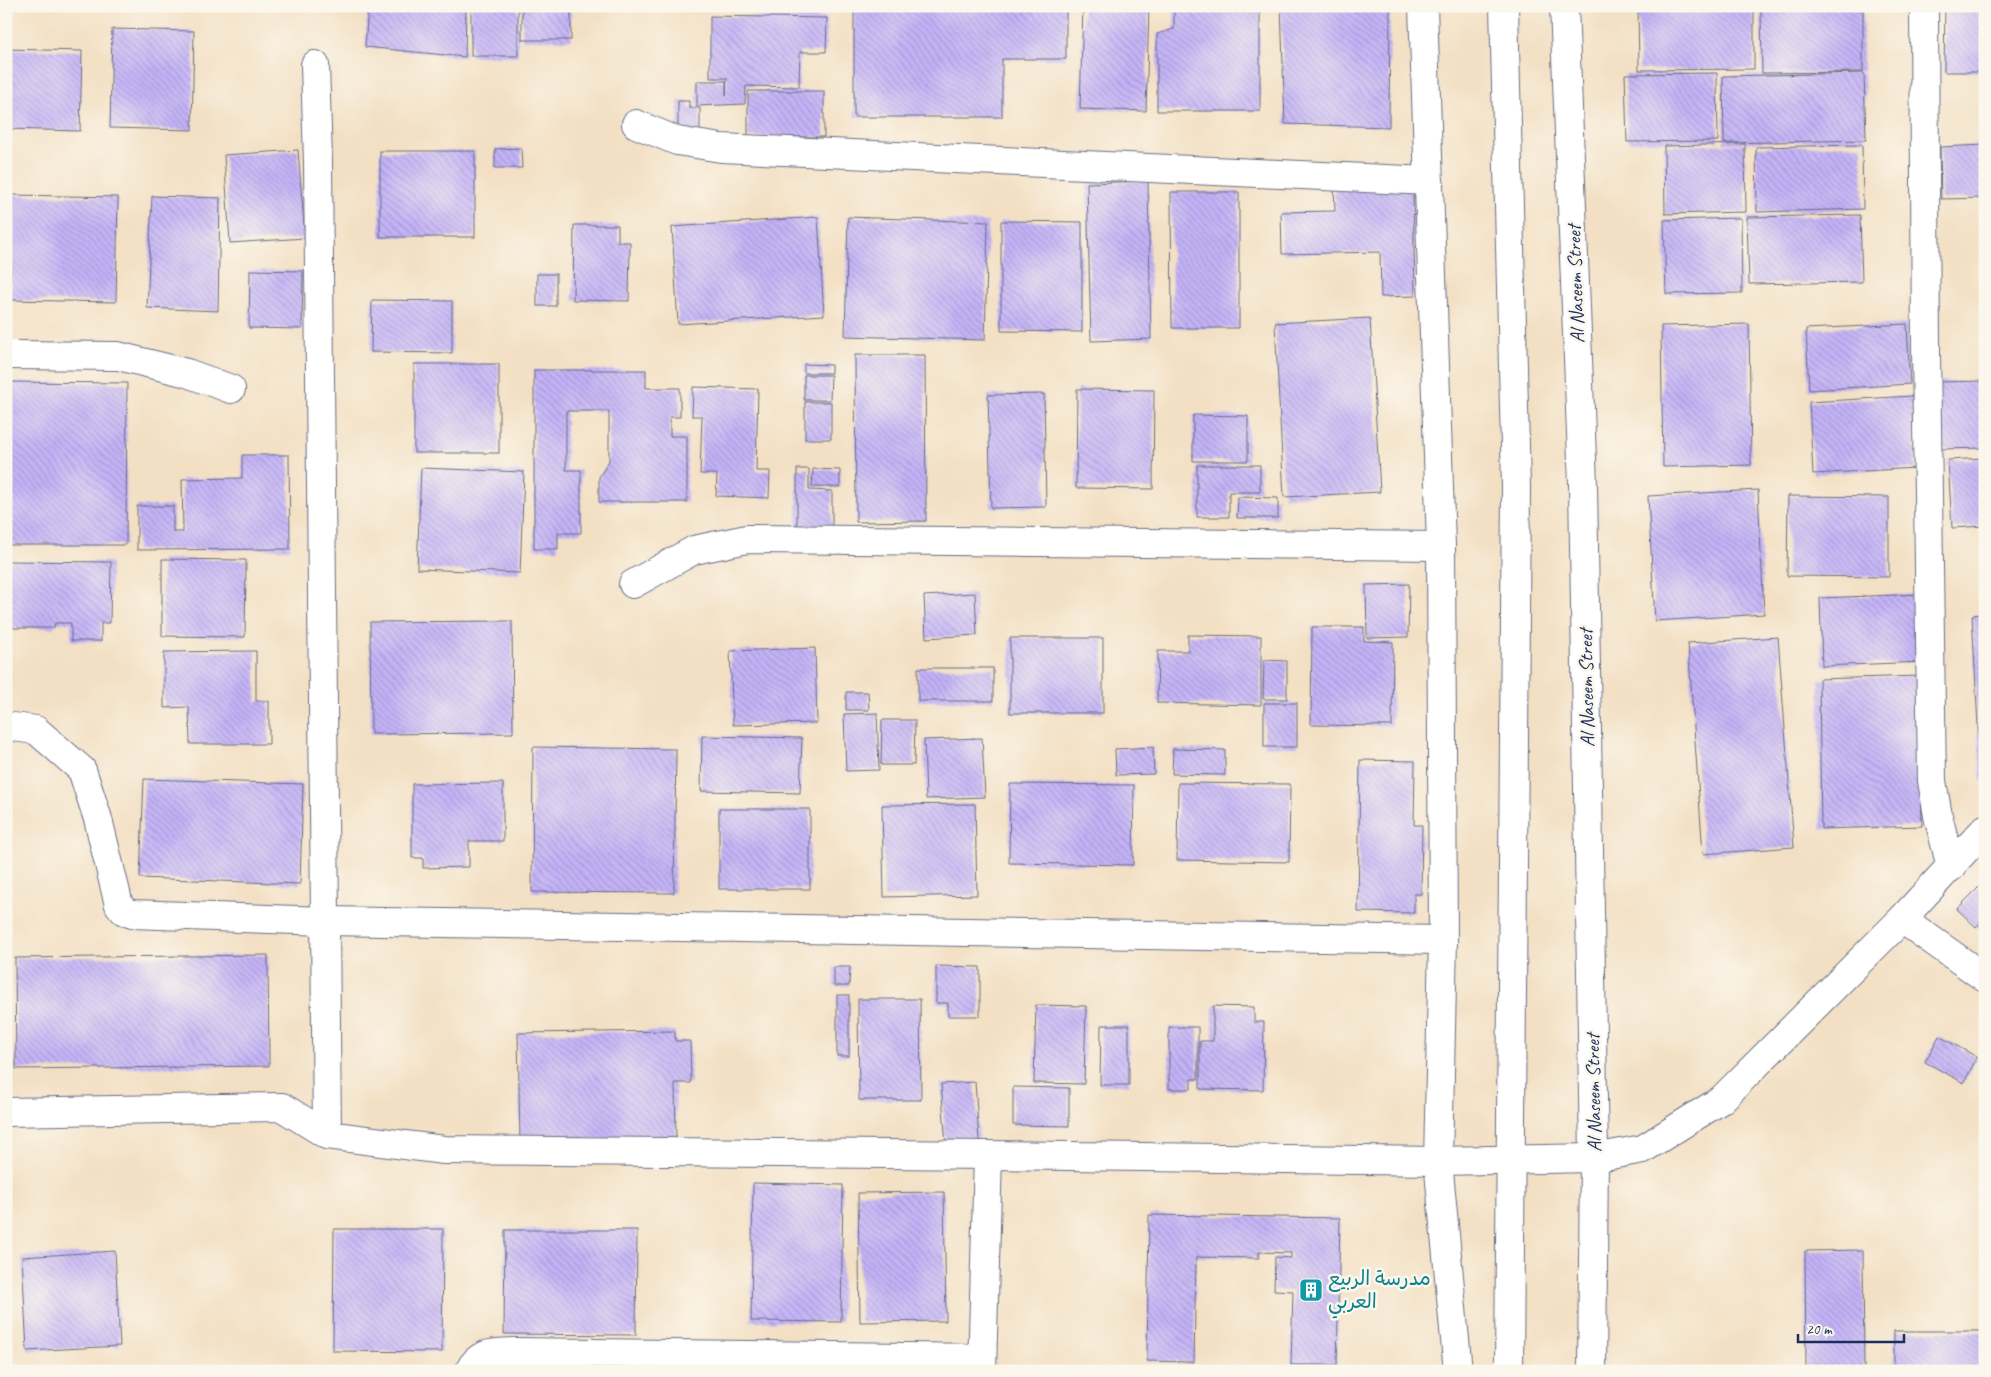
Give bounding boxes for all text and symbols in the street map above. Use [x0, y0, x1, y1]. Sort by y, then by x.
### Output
street label: Al Naseem Street [1561, 221, 1590, 344]
street label: Al Naseem Street [1573, 625, 1600, 747]
street label: Al Naseem Street [1580, 1030, 1607, 1152]
place label: مدرسة الربيع العربي [1328, 1266, 1431, 1319]
building icon: مدرسة الربيع العربي [1298, 1277, 1324, 1303]
scale bar [1798, 1312, 1905, 1344]
text: 20 m [1806, 1320, 1833, 1339]

